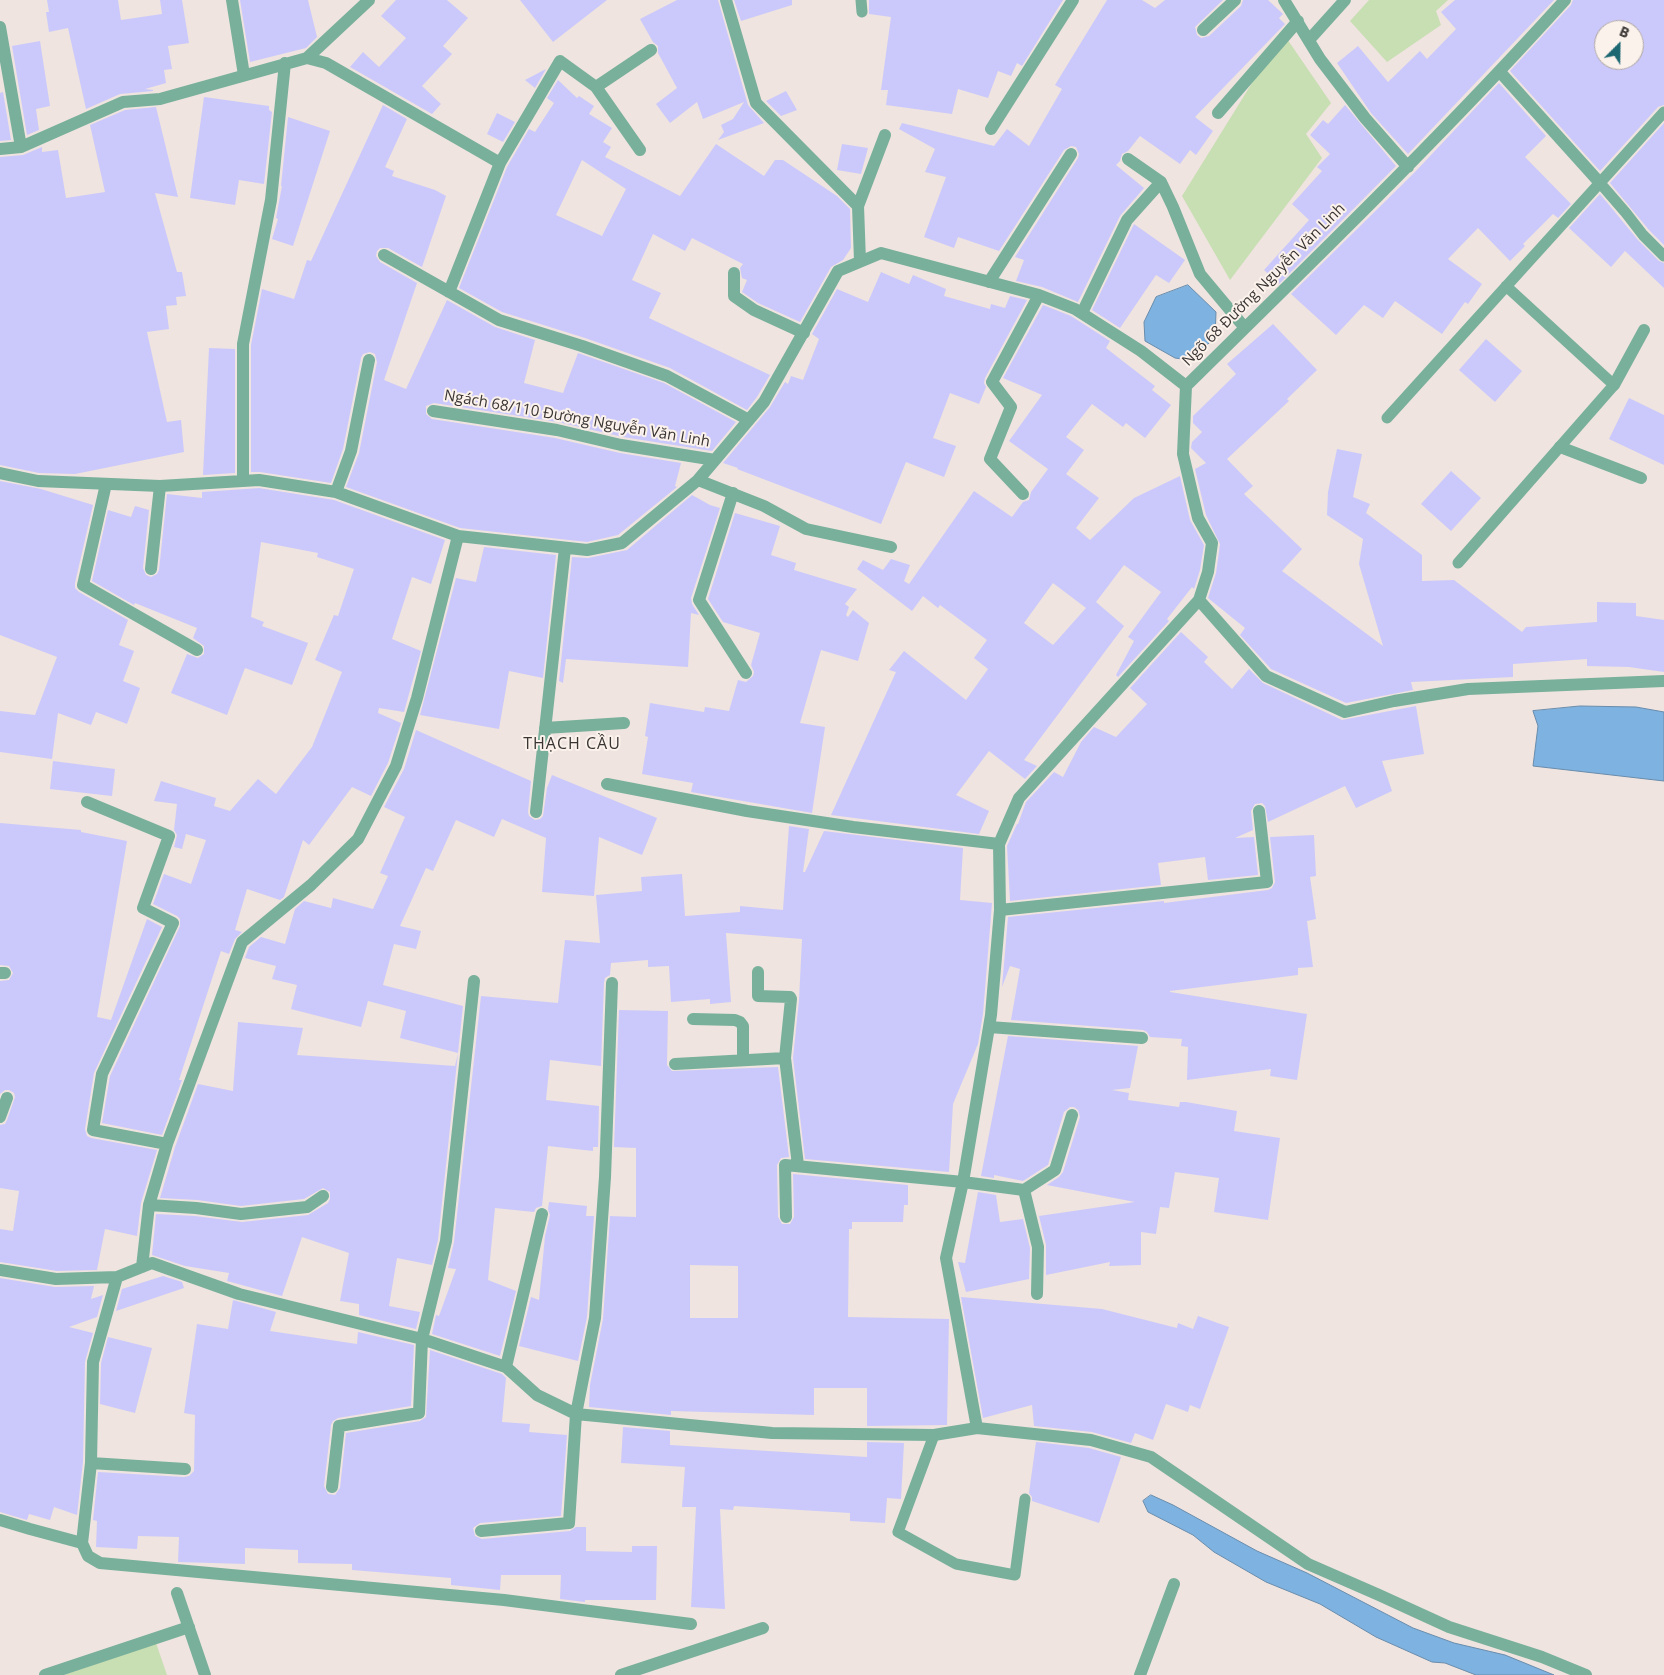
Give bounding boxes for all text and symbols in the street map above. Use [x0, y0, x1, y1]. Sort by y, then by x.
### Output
north arrow [1594, 20, 1644, 70]
text: B [1617, 21, 1633, 42]
street label: Ngõ 68 Đường Nguyễn Văn Linh [1179, 200, 1349, 370]
street label: Ngách 68/110 Đường Nguyễn Văn Linh [443, 387, 711, 451]
district label: THẠCH CẦU [522, 734, 622, 754]

